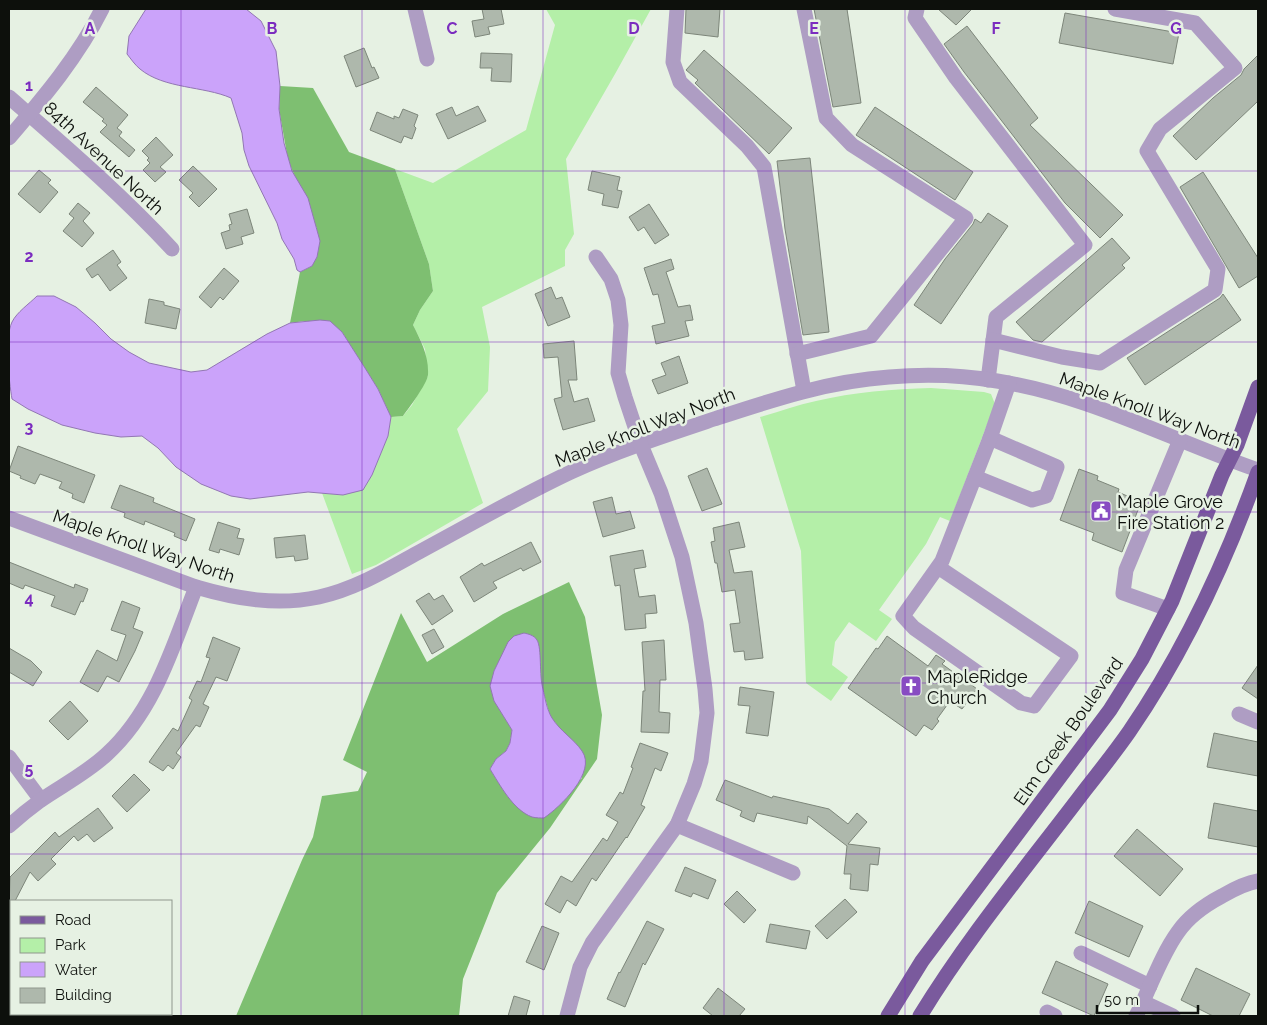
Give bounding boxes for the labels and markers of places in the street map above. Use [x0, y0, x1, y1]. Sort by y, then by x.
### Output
place label: Maple Grove Fire Station 2 [1117, 491, 1224, 533]
public building icon: Maple Grove Fire Station 2 [1089, 499, 1113, 523]
place label: MapleRidge Church [927, 666, 1028, 708]
church icon: MapleRidge Church [899, 674, 923, 698]

